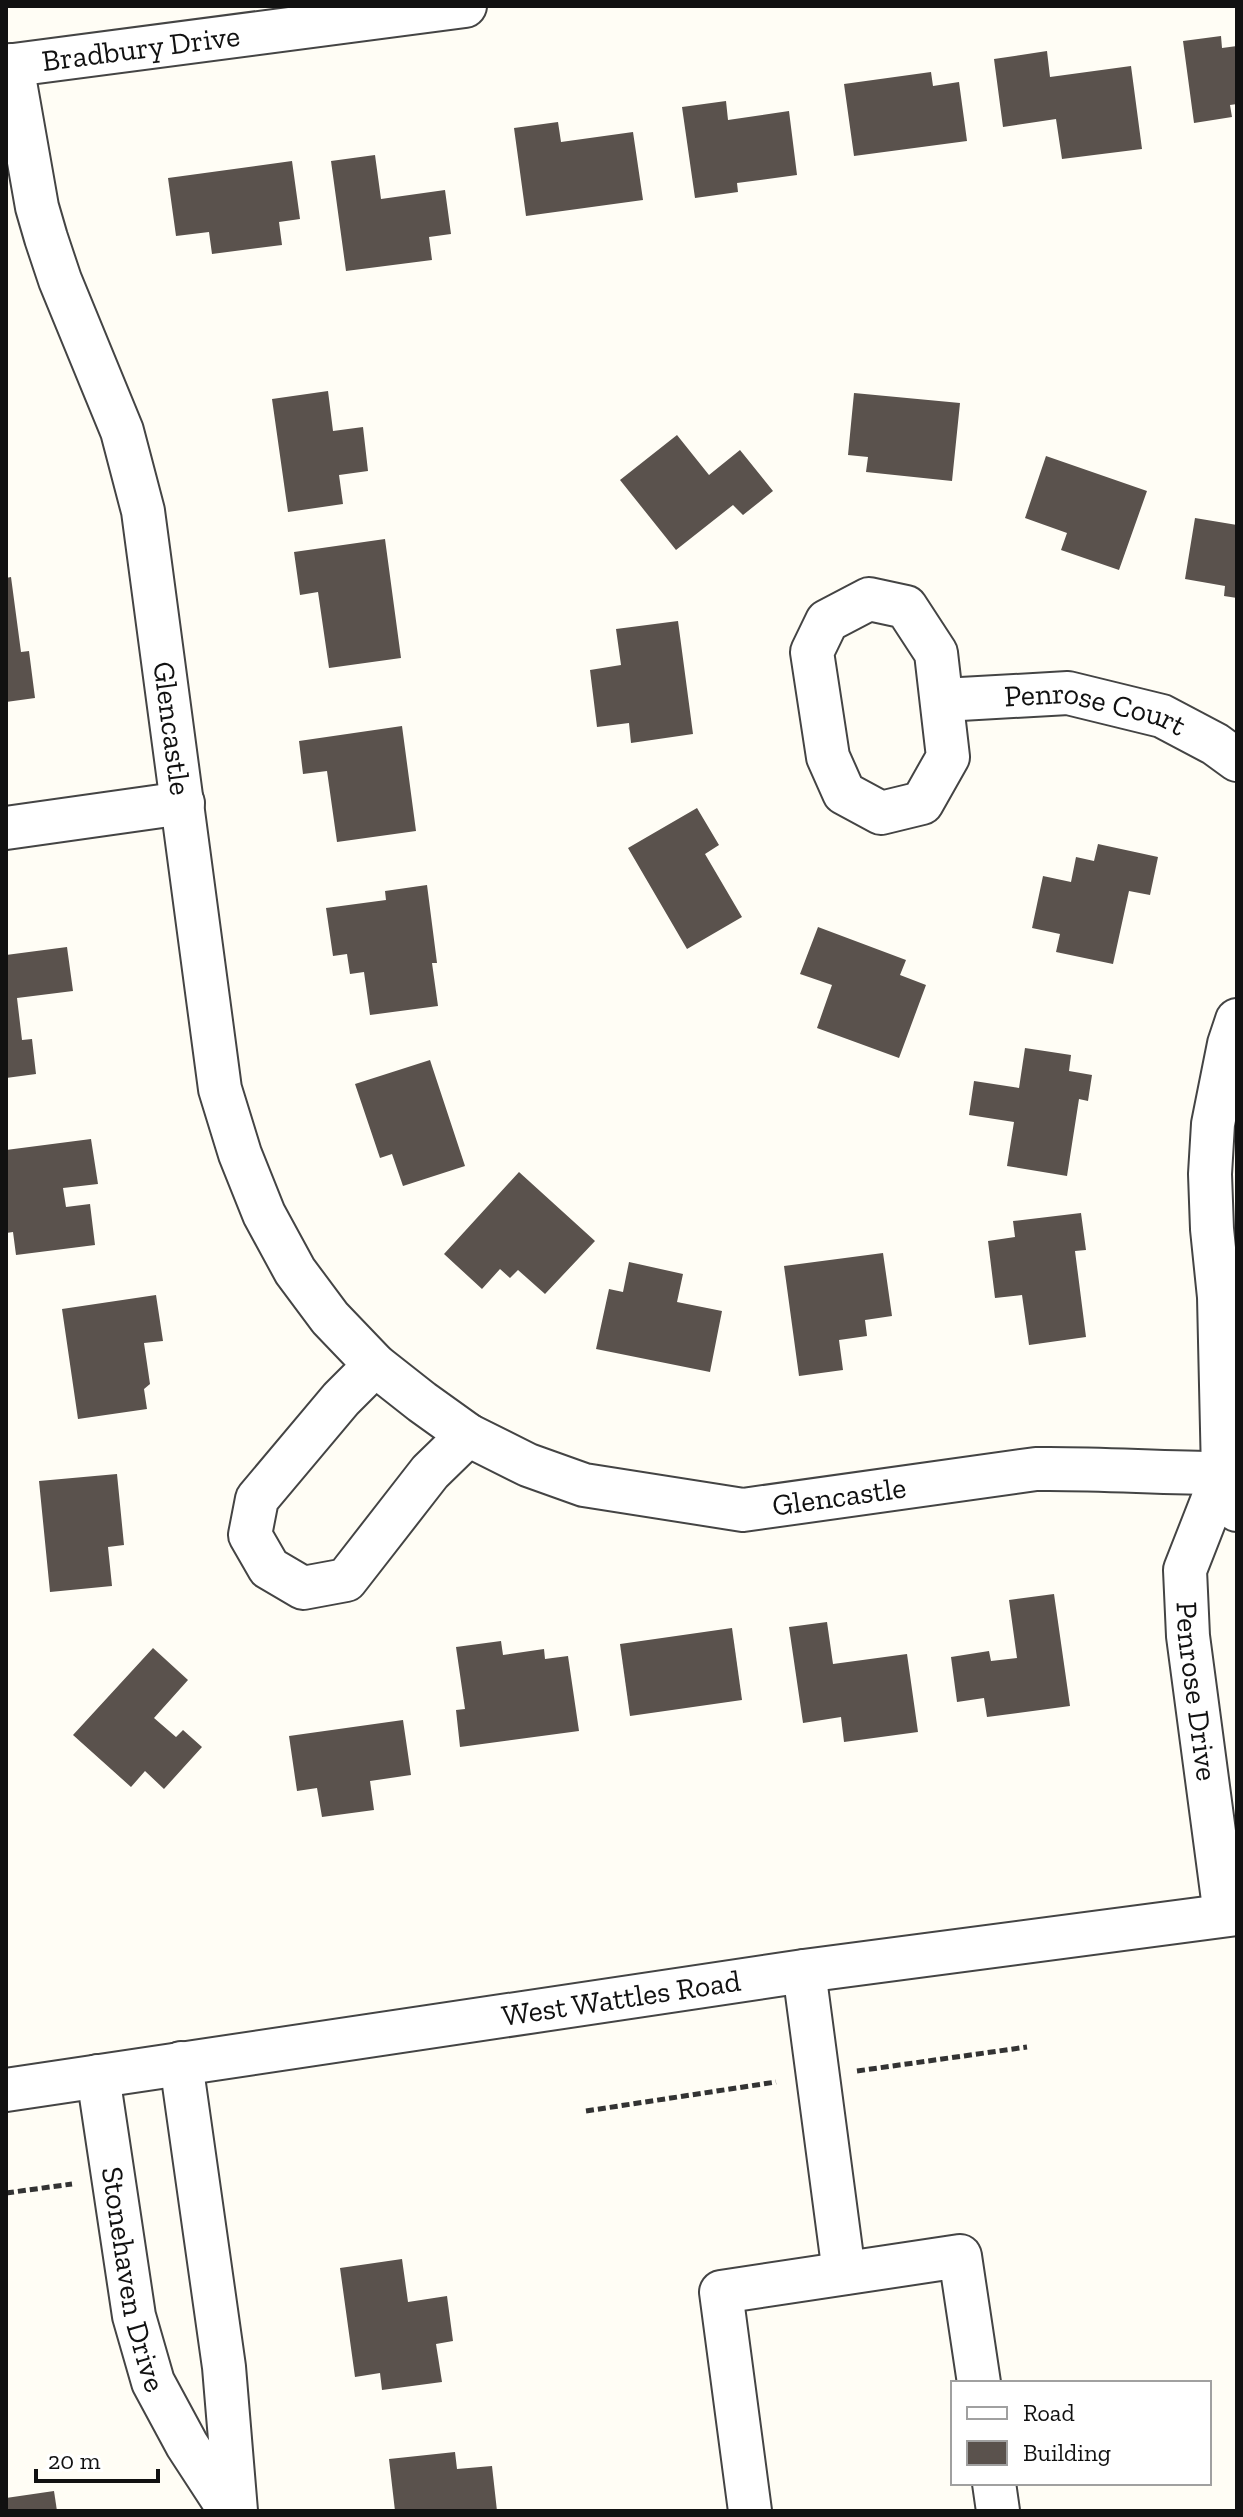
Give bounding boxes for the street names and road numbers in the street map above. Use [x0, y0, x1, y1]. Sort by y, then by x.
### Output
street label: Bradbury Drive [40, 18, 242, 79]
street label: Glencastle [145, 659, 199, 798]
street label: Penrose Court [1003, 675, 1192, 743]
street label: Glencastle [770, 1469, 908, 1524]
street label: Penrose Drive [1168, 1601, 1225, 1783]
street label: West Wattles Road [499, 1963, 744, 2034]
street label: Stonehaven Drive [94, 2164, 173, 2398]

